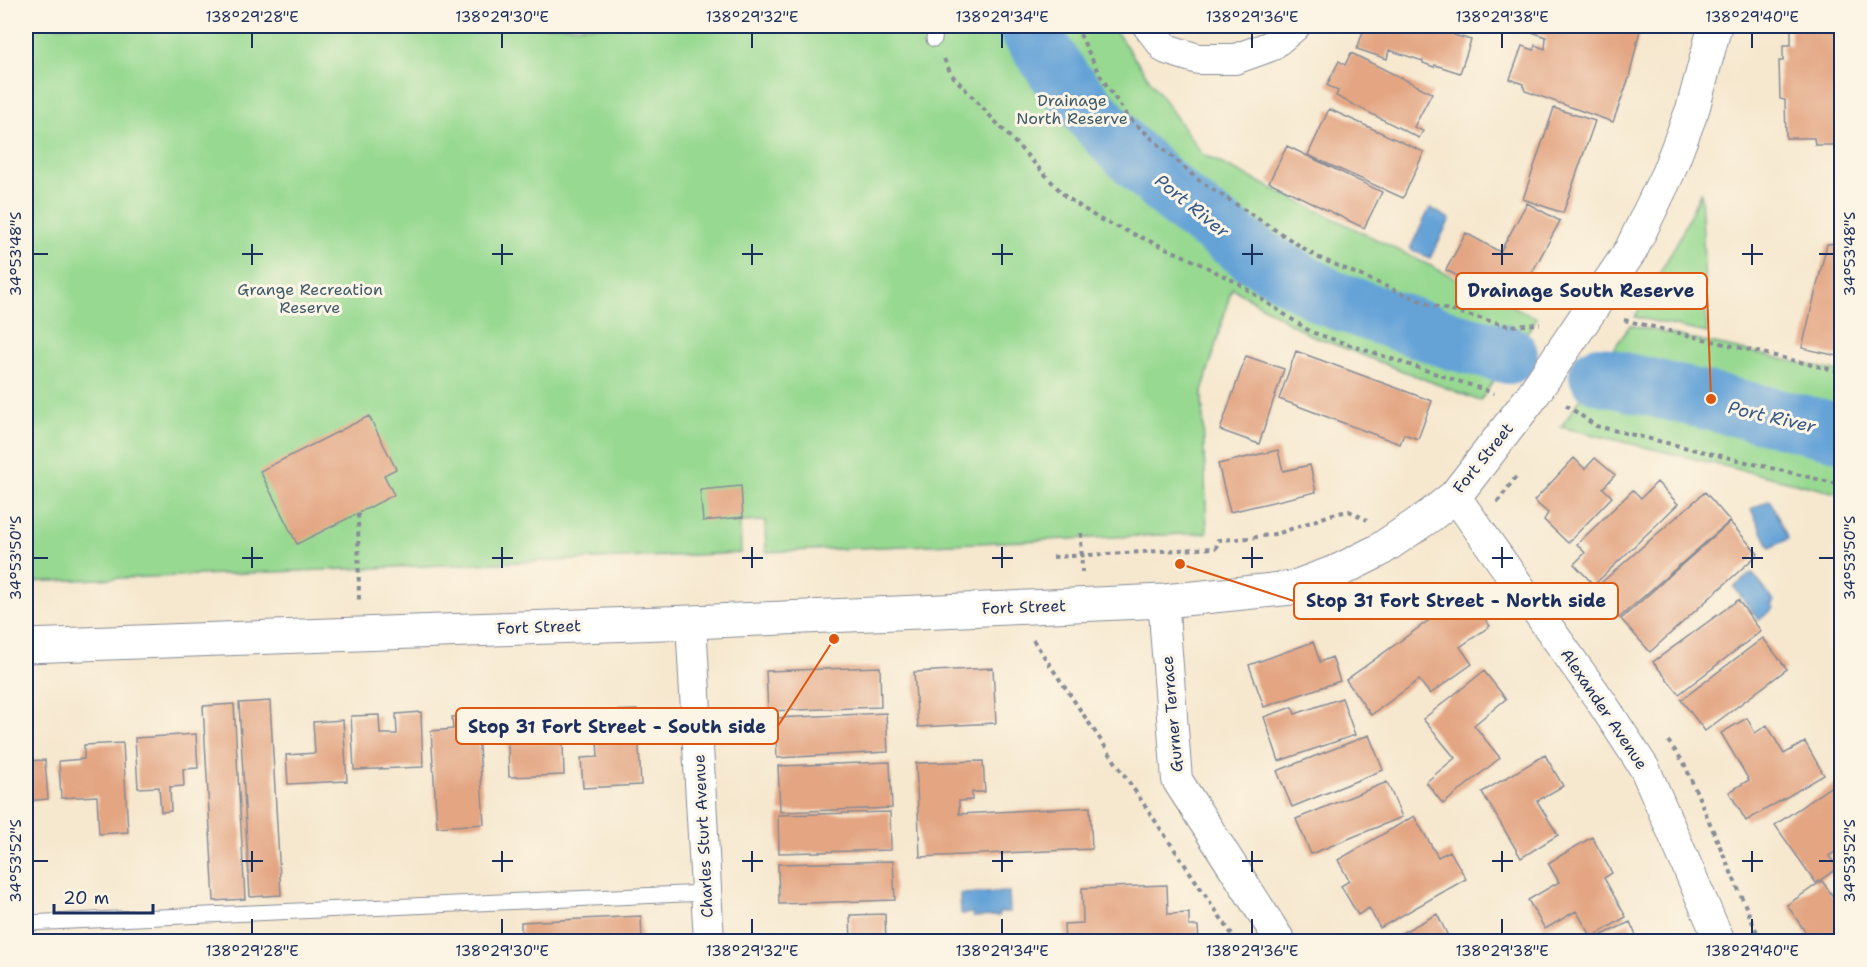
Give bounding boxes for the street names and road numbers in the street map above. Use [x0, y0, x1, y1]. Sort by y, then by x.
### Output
street label: Fort Street [1448, 419, 1518, 497]
street label: Fort Street [981, 595, 1067, 619]
street label: Fort Street [496, 615, 582, 639]
street label: Alexander Avenue [1556, 644, 1652, 774]
street label: Gurner Terrace [1156, 655, 1188, 773]
street label: Charles Sturt Avenue [688, 754, 718, 918]

